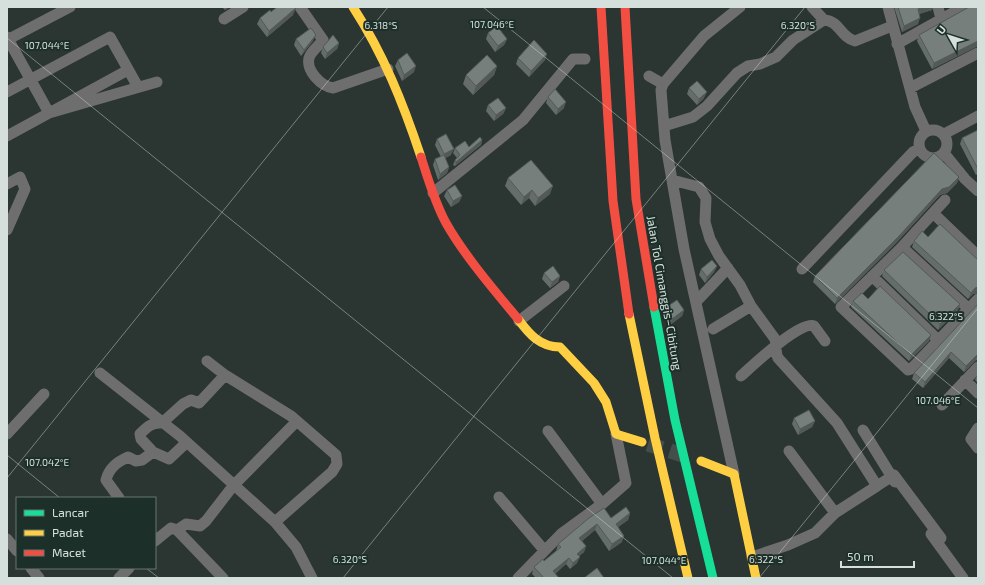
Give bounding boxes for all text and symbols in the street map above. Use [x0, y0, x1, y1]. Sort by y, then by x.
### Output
north arrow [929, 16, 969, 56]
text: 107.046°E [470, 18, 514, 30]
text: 6.318°S [365, 19, 398, 31]
text: 6.320°S [781, 19, 816, 31]
text: U [933, 22, 948, 36]
text: 107.044°E [25, 39, 70, 51]
street label: Jalan Tol Cimanggis–Cibitung [644, 214, 686, 372]
text: 6.322°S [929, 310, 963, 322]
text: 107.046°E [916, 394, 960, 406]
text: 107.042°E [25, 456, 69, 468]
legend [16, 497, 156, 569]
text: Lancar [52, 505, 89, 519]
text: Padat [52, 525, 84, 539]
scale bar [841, 543, 914, 569]
text: Macet [52, 545, 86, 559]
text: 50 m [847, 549, 874, 563]
text: 6.320°S [333, 553, 368, 565]
text: 6.322°S [749, 553, 783, 565]
text: 107.044°E [642, 554, 687, 566]

